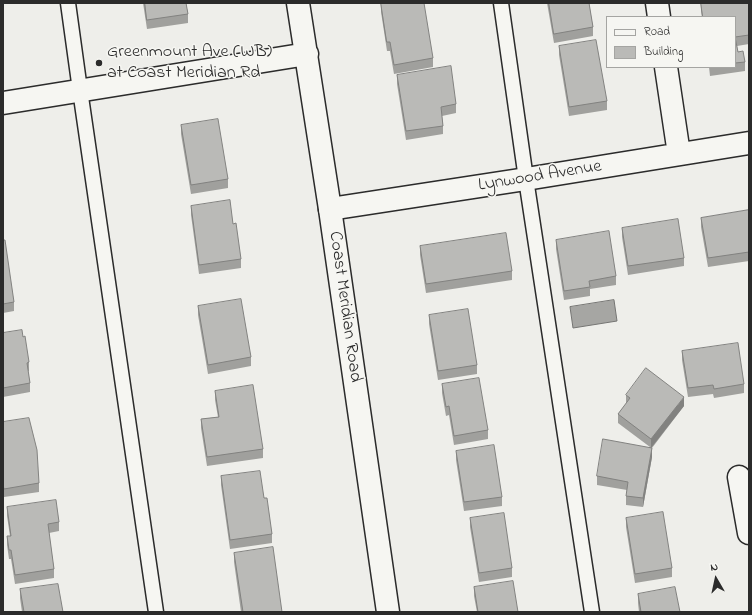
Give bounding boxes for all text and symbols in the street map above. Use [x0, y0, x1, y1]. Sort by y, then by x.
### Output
legend [606, 16, 736, 68]
text: Road [644, 23, 670, 41]
place label: Greenmount Ave (WB) at Coast Meridian Rd [107, 42, 272, 84]
text: Building [644, 43, 683, 61]
marker: Greenmount Ave (WB) at Coast Meridian Rd [94, 58, 104, 68]
street label: Lynwood Avenue [477, 157, 603, 197]
street label: Coast Meridian Road [323, 230, 365, 384]
north arrow [696, 559, 736, 599]
text: N [709, 559, 719, 576]

